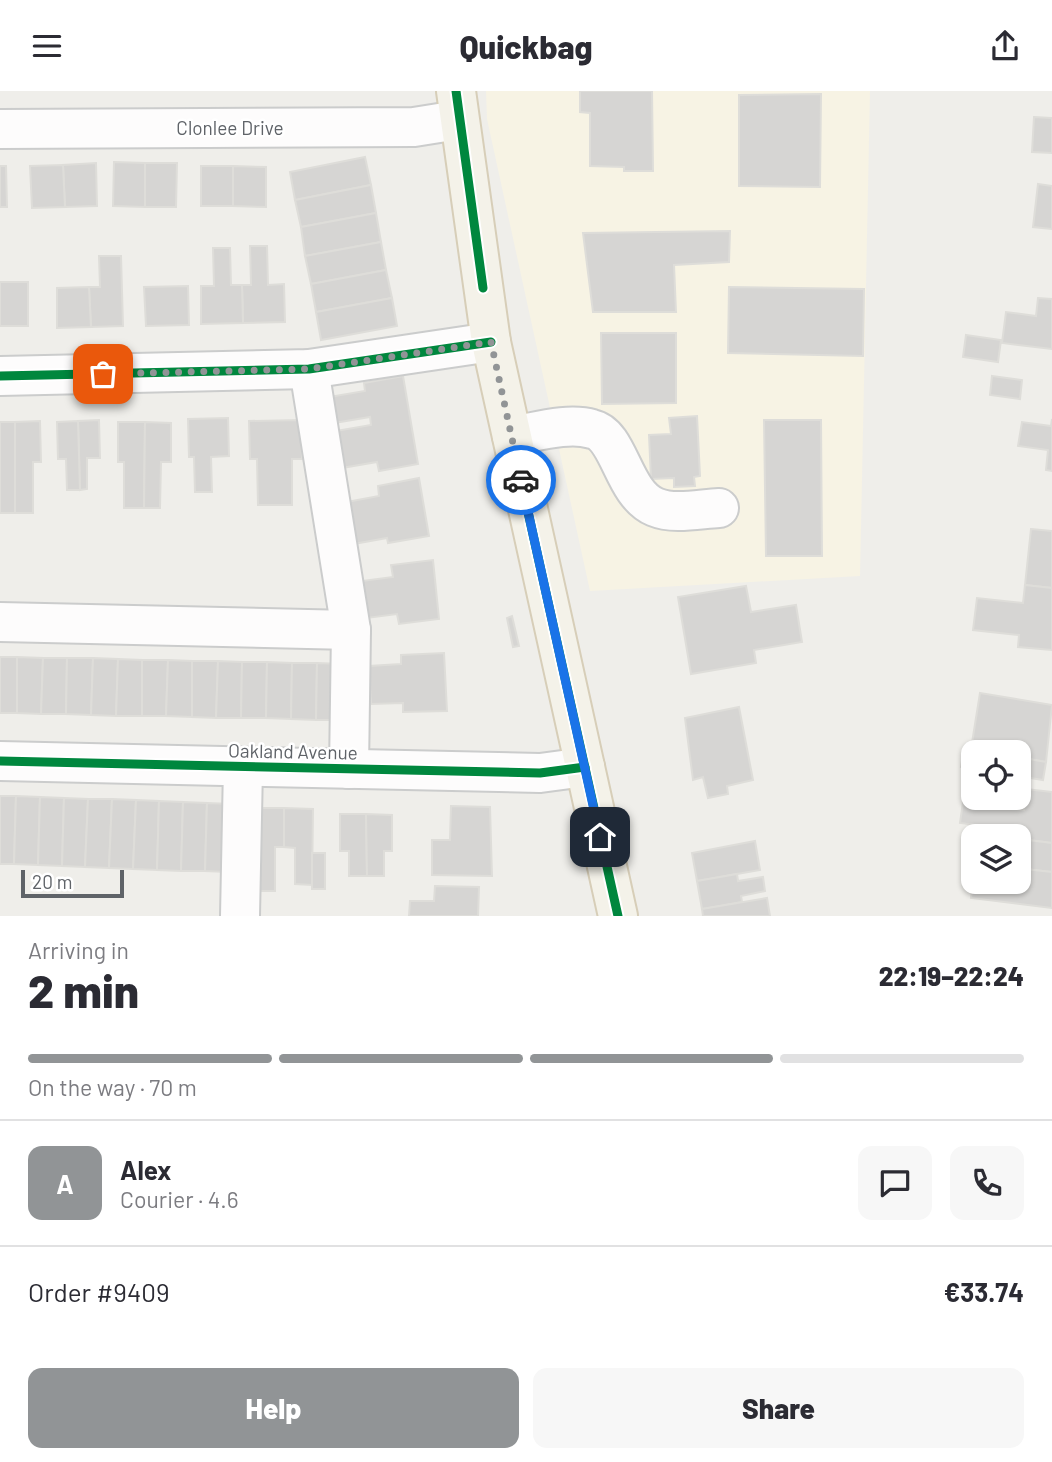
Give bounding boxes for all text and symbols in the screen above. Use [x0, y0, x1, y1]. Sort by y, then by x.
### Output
icon: menu [28, 27, 66, 65]
text: Quickbag [459, 27, 593, 65]
icon: share [986, 27, 1024, 65]
street label: Clonlee Drive [176, 116, 284, 139]
pin [73, 344, 133, 404]
icon: bag [84, 355, 122, 393]
courier [486, 445, 556, 515]
icon: car [502, 461, 540, 499]
street label: Oakland Avenue [228, 738, 358, 764]
map controls [961, 740, 1031, 894]
button: locate [961, 740, 1031, 810]
pin [570, 807, 630, 867]
icon: home [581, 818, 619, 856]
button: layers [961, 824, 1031, 894]
scale bar [21, 867, 124, 899]
text: 20 m [32, 870, 72, 893]
text: Arriving in [28, 936, 129, 964]
text: 22:19–22:24 [879, 960, 1024, 991]
text: 2 min [28, 962, 139, 1017]
text: On the way · 70 m [28, 1073, 197, 1101]
button: chat [858, 1146, 932, 1220]
button: phone [950, 1146, 1024, 1220]
text: Alex [120, 1154, 171, 1185]
text: A [56, 1168, 74, 1199]
text: Courier · 4.6 [120, 1185, 239, 1213]
text: Order #9409 [28, 1276, 169, 1307]
text: €33.74 [944, 1276, 1024, 1307]
button: Help [28, 1368, 519, 1448]
button: Share [533, 1368, 1024, 1448]

